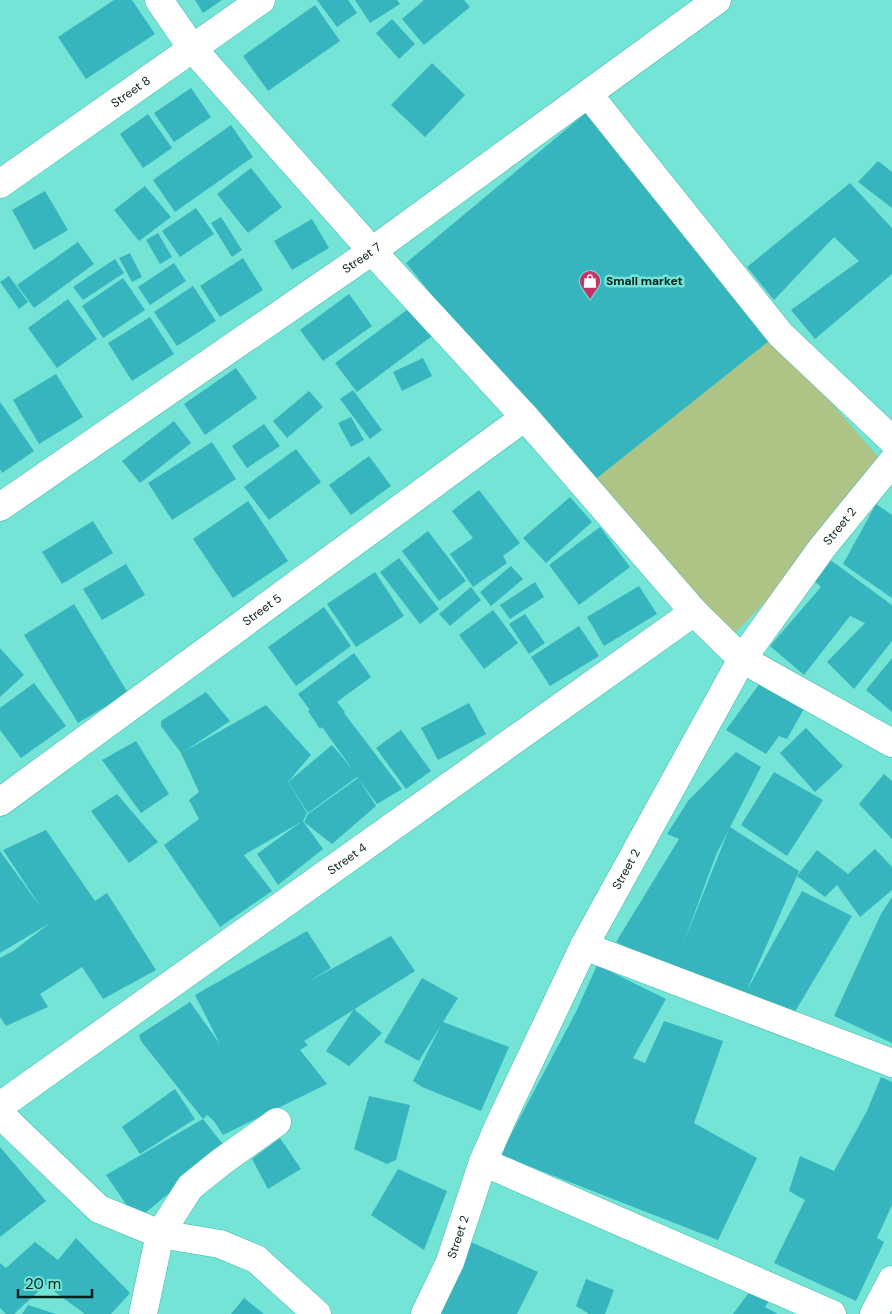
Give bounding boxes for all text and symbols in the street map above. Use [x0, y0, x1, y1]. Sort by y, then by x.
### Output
street label: Street 8 [108, 72, 154, 111]
street label: Street 7 [339, 239, 384, 277]
shop icon: Small market [578, 269, 602, 300]
place label: Small market [606, 273, 683, 289]
street label: Street 2 [820, 504, 860, 548]
street label: Street 5 [239, 590, 285, 629]
street label: Street 4 [324, 840, 370, 878]
street label: Street 2 [609, 846, 644, 893]
street label: Street 2 [444, 1213, 473, 1261]
scale bar [18, 1266, 91, 1298]
text: 20 m [25, 1274, 61, 1294]

